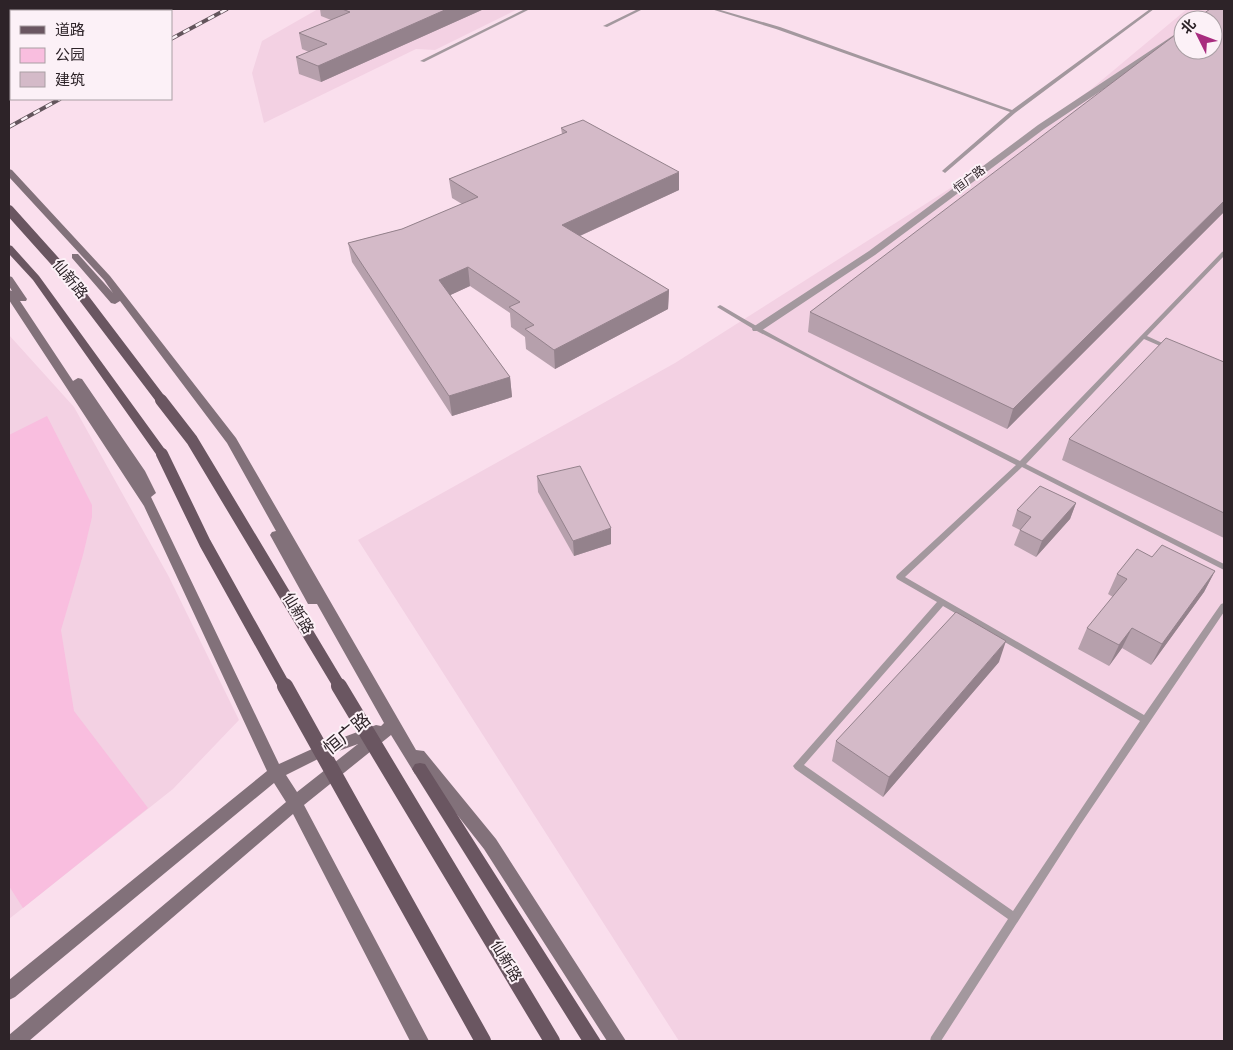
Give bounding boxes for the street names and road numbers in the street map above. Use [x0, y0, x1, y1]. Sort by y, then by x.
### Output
street label: 恒广路 [951, 163, 989, 197]
street label: 仙新路 [47, 256, 91, 303]
street label: 仙新路 [277, 589, 318, 638]
street label: 恒广路 [320, 709, 376, 761]
street label: 仙新路 [485, 937, 526, 986]

